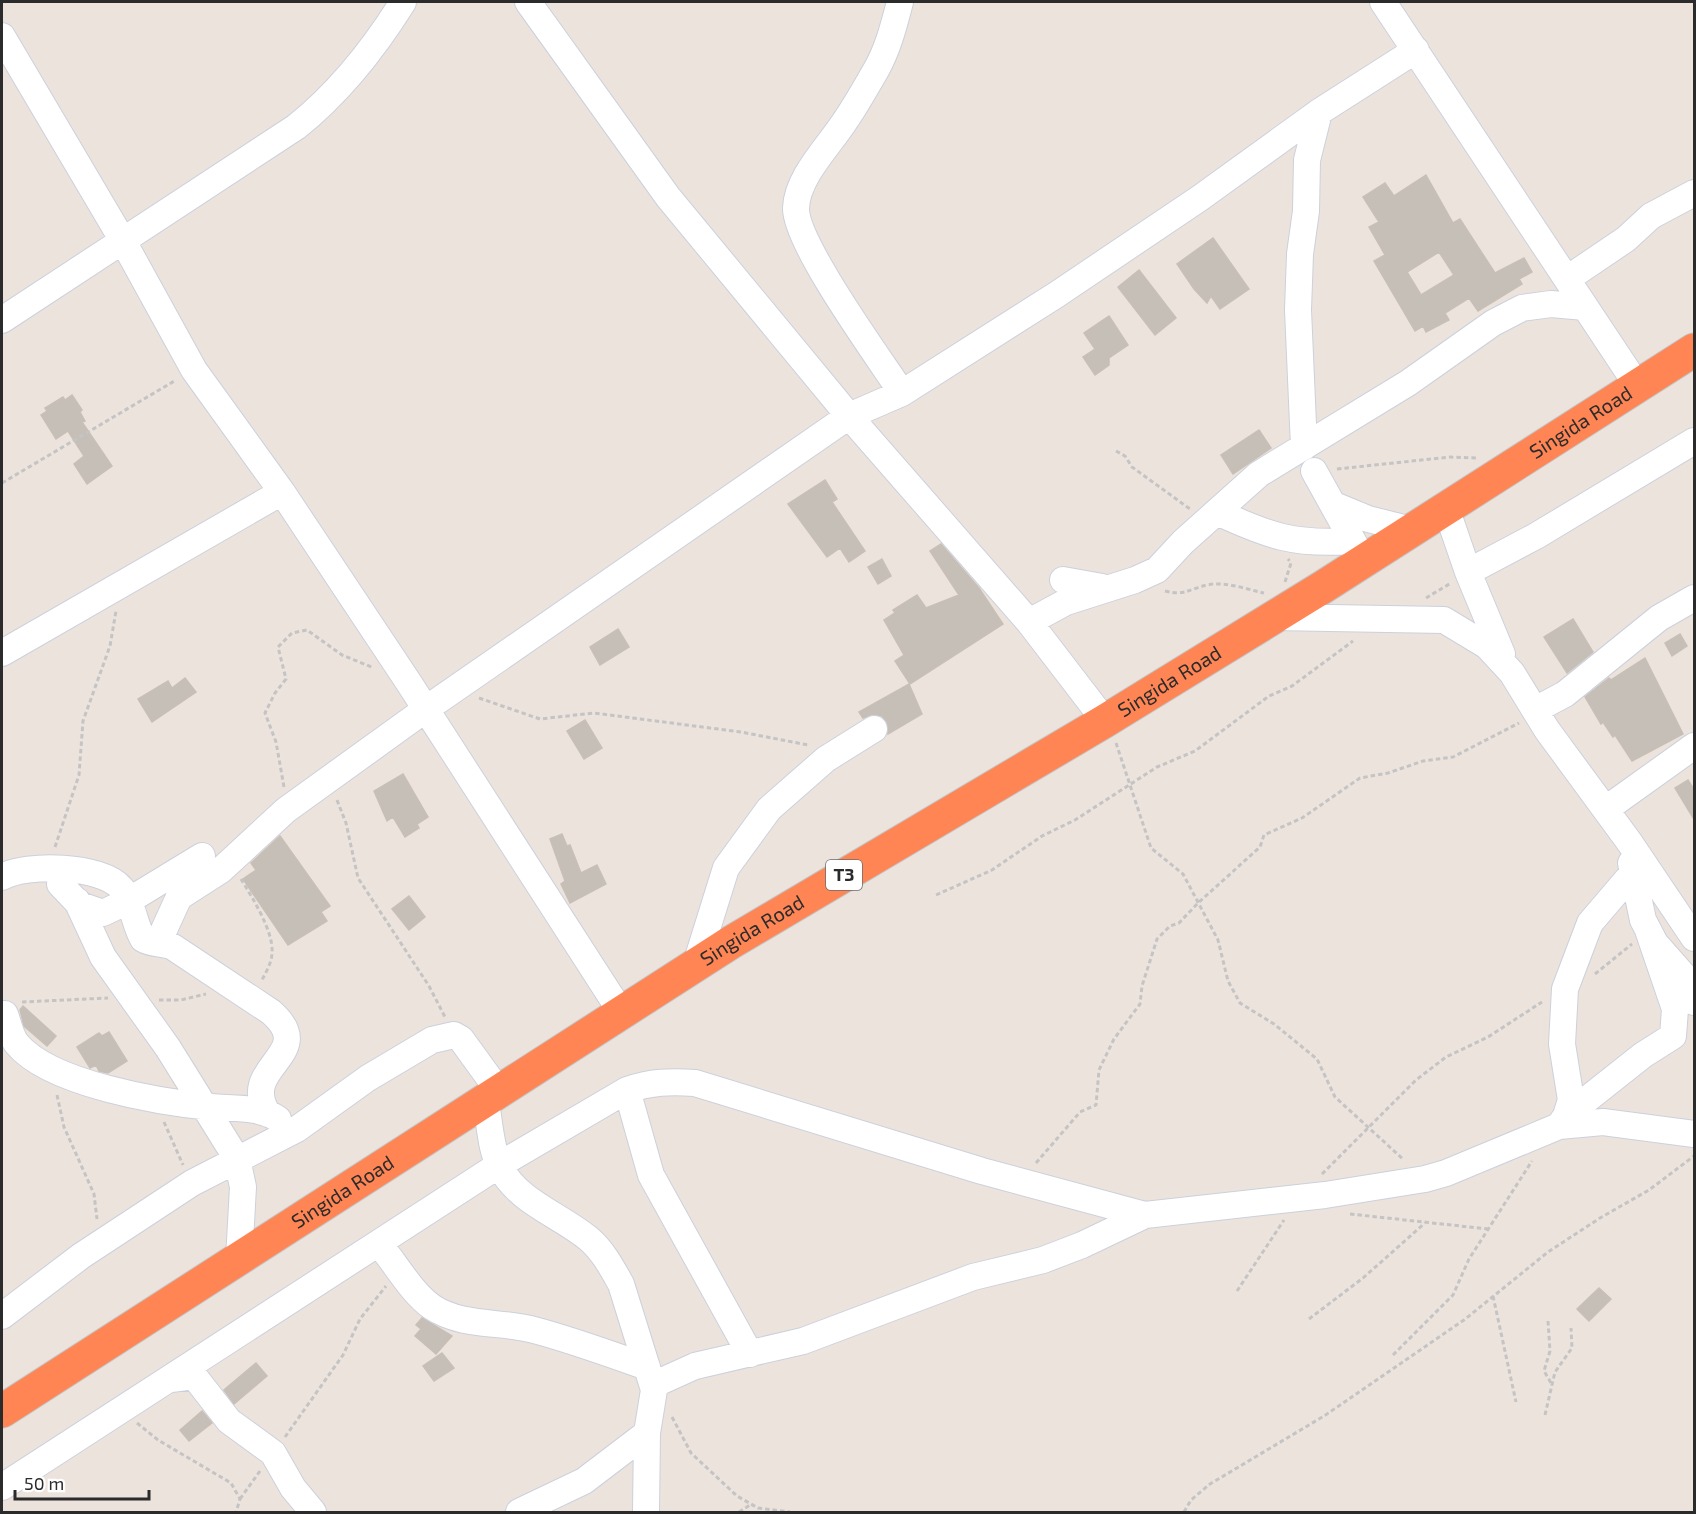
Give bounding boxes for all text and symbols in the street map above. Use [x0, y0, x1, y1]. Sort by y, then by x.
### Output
street label: Singida Road [1524, 380, 1636, 463]
street label: Singida Road [1113, 640, 1225, 721]
road number: T3 [826, 860, 862, 890]
street label: Singida Road [695, 889, 808, 970]
street label: Singida Road [286, 1149, 398, 1233]
scale bar [15, 1463, 148, 1501]
text: 50 m [24, 1472, 64, 1494]

